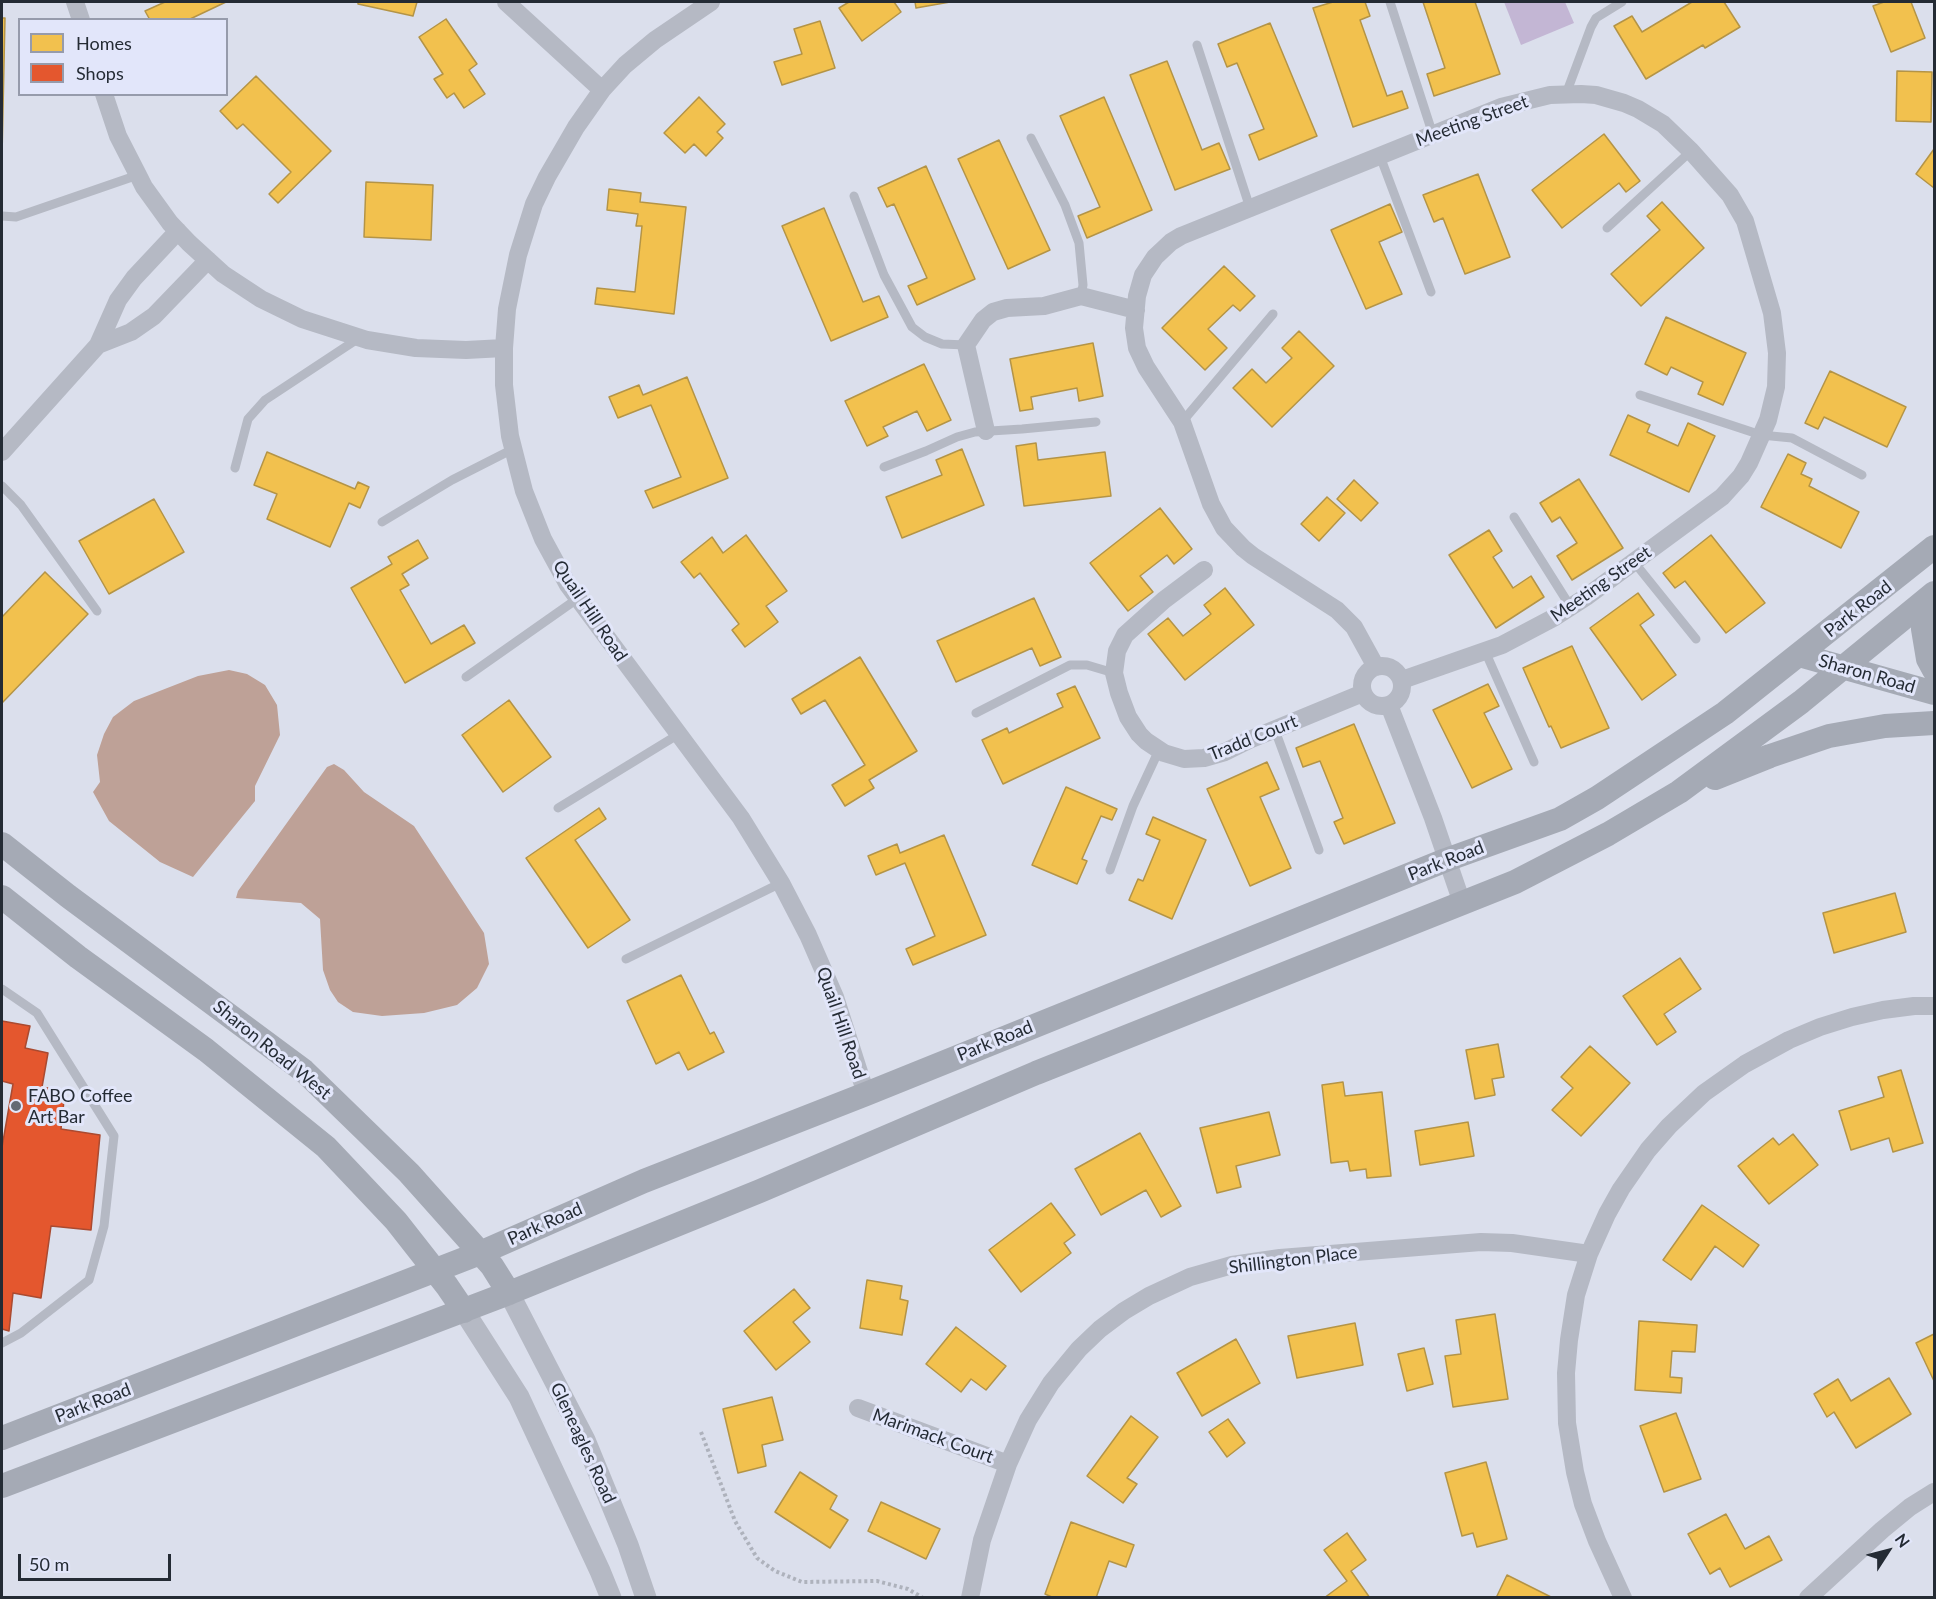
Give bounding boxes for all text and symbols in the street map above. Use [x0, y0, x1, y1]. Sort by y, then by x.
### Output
legend [18, 18, 228, 96]
text: Homes [76, 32, 132, 54]
text: Shops [76, 62, 124, 84]
street label: Meeting Street [1413, 91, 1531, 151]
street label: Meeting Street [1547, 541, 1655, 627]
street label: Quail Hill Road [548, 556, 632, 666]
street label: Park Road [1820, 576, 1896, 642]
street label: Sharon Road [1816, 650, 1918, 698]
street label: Tradd Court [1205, 710, 1301, 766]
street label: Park Road [1405, 837, 1487, 885]
street label: Quail Hill Road [812, 964, 870, 1082]
street label: Sharon Road West [209, 996, 335, 1104]
street label: Park Road [954, 1016, 1036, 1066]
place label: FABO Coffee Art Bar [28, 1085, 133, 1128]
marker: FABO Coffee Art Bar [9, 1099, 23, 1113]
street label: Park Road [504, 1198, 586, 1250]
street label: Shillington Place [1227, 1241, 1359, 1279]
street label: Park Road [52, 1379, 134, 1427]
street label: Gleneagles Road [546, 1379, 620, 1507]
street label: Marimack Court [869, 1404, 997, 1468]
north arrow [1858, 1521, 1918, 1581]
text: N [1892, 1530, 1914, 1551]
scale bar [21, 1542, 174, 1580]
text: 50 m [29, 1553, 69, 1575]

